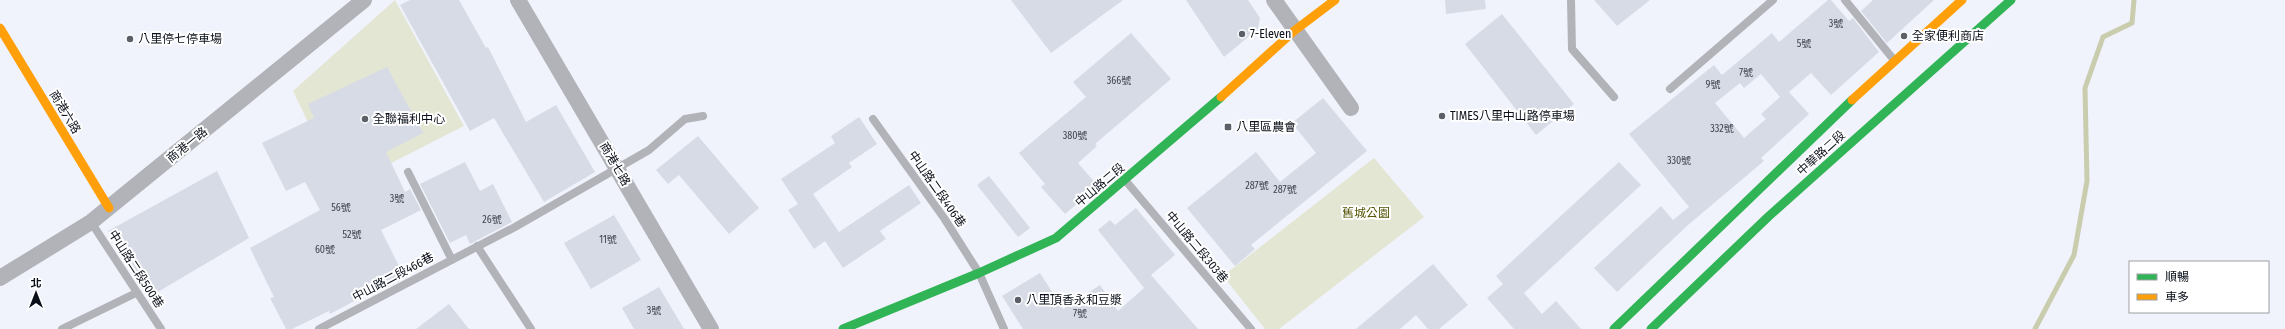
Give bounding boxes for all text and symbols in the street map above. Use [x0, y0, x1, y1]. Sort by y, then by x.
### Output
house number: 3號 [1829, 18, 1843, 30]
place label: 7-Eleven [1250, 27, 1291, 41]
marker: 7-Eleven [1237, 29, 1247, 39]
place label: 全家便利商店 [1912, 29, 1984, 43]
marker: 全家便利商店 [1899, 31, 1909, 41]
place label: 八里停七停車場 [138, 32, 222, 46]
marker: 八里停七停車場 [125, 34, 135, 44]
house number: 5號 [1797, 38, 1811, 50]
house number: 7號 [1739, 67, 1753, 79]
house number: 366號 [1107, 75, 1131, 87]
house number: 9號 [1706, 79, 1720, 91]
street label: 商港六路 [47, 88, 83, 136]
place label: TIMES八里中山路停車場 [1450, 109, 1575, 123]
marker: TIMES八里中山路停車場 [1437, 111, 1447, 121]
place label: 全聯福利中心 [373, 112, 445, 126]
marker: 全聯福利中心 [360, 114, 370, 124]
place label: 八里區農會 [1236, 120, 1296, 134]
marker: 八里區農會 [1223, 122, 1233, 132]
house number: 332號 [1710, 123, 1734, 135]
street label: 商港一路 [164, 124, 210, 166]
street label: 中華路二段 [1794, 128, 1848, 178]
house number: 380號 [1063, 130, 1087, 142]
street label: 商港七路 [597, 140, 633, 188]
street label: 中山路二段406巷 [905, 148, 969, 230]
house number: 330號 [1667, 155, 1691, 167]
street label: 中山路二段 [1073, 160, 1127, 210]
house number: 287號 [1245, 180, 1269, 192]
house number: 287號 [1273, 184, 1297, 196]
house number: 3號 [390, 193, 404, 205]
house number: 56號 [331, 202, 351, 214]
park label: 舊城公園 [1342, 206, 1390, 220]
street label: 中山路二段303巷 [1163, 208, 1231, 286]
house number: 26號 [482, 214, 502, 226]
street label: 中山路二段500巷 [106, 227, 166, 311]
house number: 52號 [343, 229, 361, 241]
house number: 11號 [599, 234, 617, 246]
house number: 60號 [315, 244, 335, 256]
street label: 中山路二段466巷 [350, 250, 436, 304]
legend [2129, 261, 2269, 313]
text: 順暢 [2165, 270, 2189, 284]
north arrow [16, 273, 56, 313]
text: 北 [31, 277, 42, 290]
text: 車多 [2165, 290, 2189, 304]
place label: 八里頂香永和豆漿 [1026, 293, 1122, 307]
marker: 八里頂香永和豆漿 [1013, 295, 1023, 305]
house number: 3號 [647, 305, 661, 317]
house number: 7號 [1073, 308, 1087, 320]

